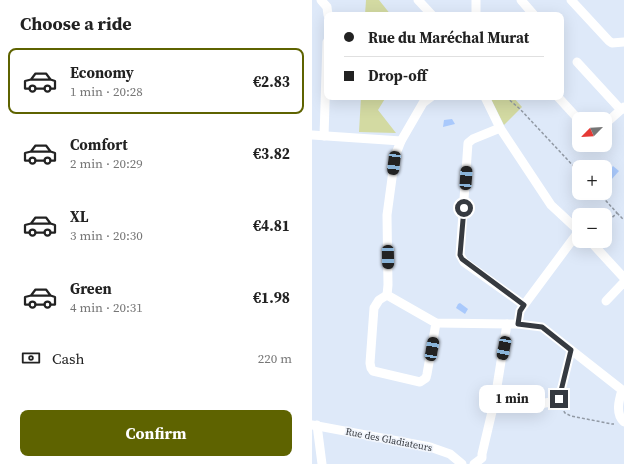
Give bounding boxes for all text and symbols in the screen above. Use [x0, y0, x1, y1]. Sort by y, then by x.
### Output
text: Choose a ride [20, 11, 132, 36]
text: Rue du Maréchal Murat [368, 27, 529, 48]
text: Economy [70, 62, 134, 83]
icon: car [22, 63, 58, 99]
text: Drop-off [368, 65, 427, 86]
text: €2.83 [253, 71, 290, 92]
text: 1 min · 20:28 [70, 83, 143, 100]
north arrow [572, 112, 612, 152]
map controls [572, 112, 612, 248]
text: Comfort [70, 134, 128, 155]
icon: car [22, 135, 58, 171]
text: €3.82 [253, 143, 290, 164]
car [387, 150, 401, 176]
text: 2 min · 20:29 [70, 155, 143, 172]
button: + [572, 160, 612, 200]
car [459, 166, 473, 190]
route start [455, 199, 473, 217]
text: XL [70, 206, 89, 227]
icon: car [22, 207, 58, 243]
button: − [572, 208, 612, 248]
text: €4.81 [253, 215, 290, 236]
text: 3 min · 20:30 [70, 227, 143, 244]
car [382, 245, 394, 269]
text: Green [70, 278, 112, 299]
icon: car [22, 279, 58, 315]
text: €1.98 [253, 287, 290, 308]
text: 4 min · 20:31 [70, 299, 143, 316]
car [496, 335, 512, 361]
car [424, 336, 440, 362]
icon: cash [20, 347, 42, 369]
text: Cash [52, 348, 84, 369]
text: 220 m [258, 350, 292, 367]
callout: 1 min [479, 385, 545, 413]
text: 1 min [495, 390, 529, 407]
route end [550, 390, 568, 408]
button: Confirm [20, 410, 292, 456]
street label: Rue des Gladiateurs [344, 425, 433, 454]

